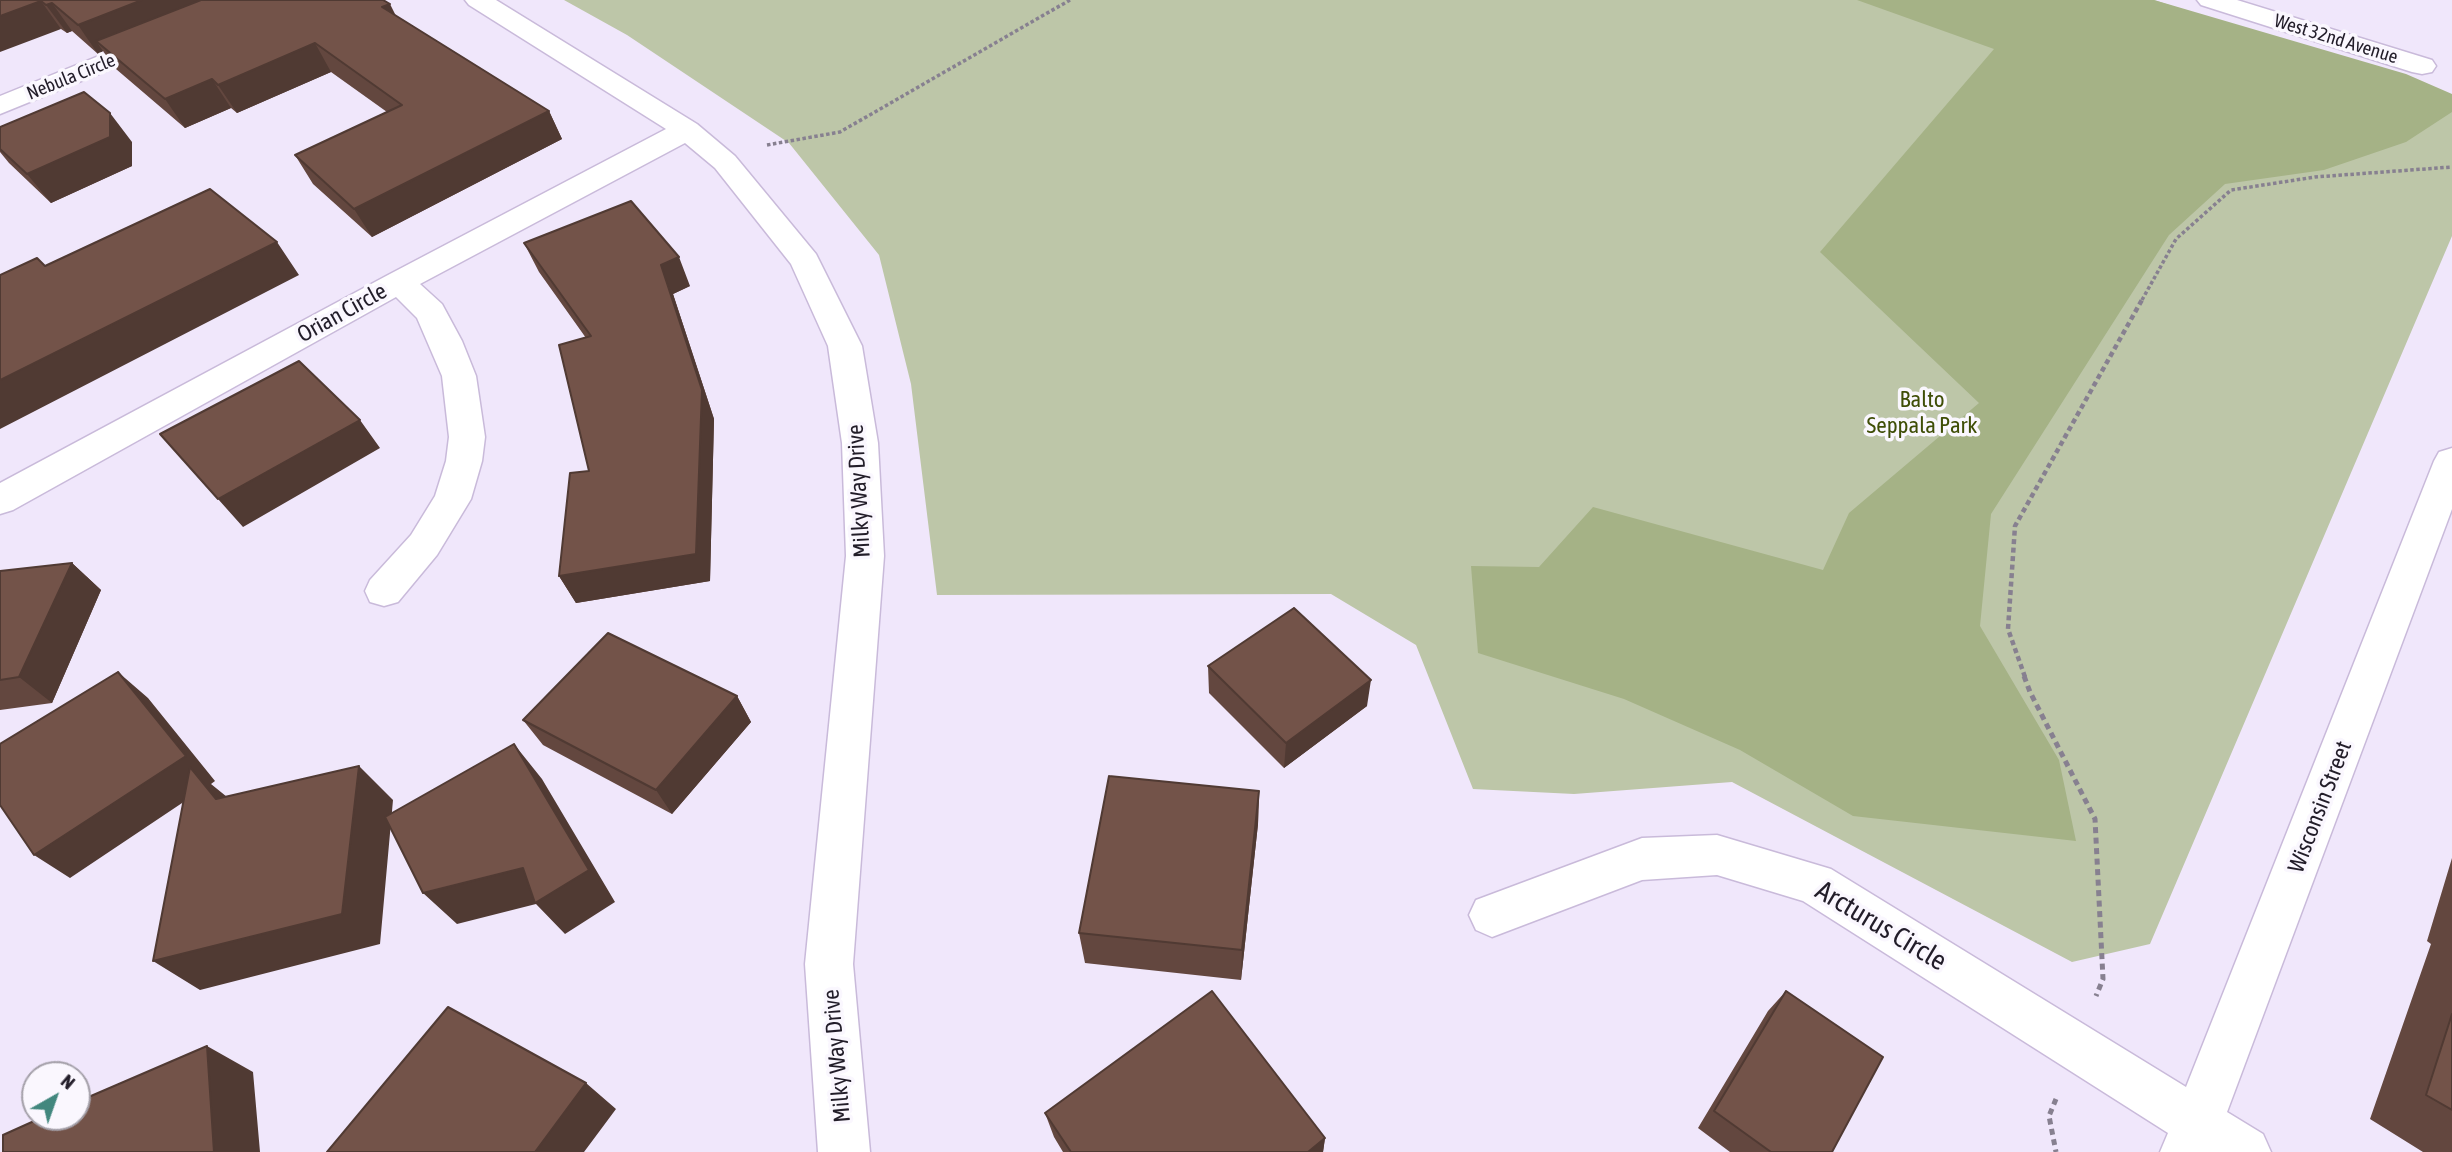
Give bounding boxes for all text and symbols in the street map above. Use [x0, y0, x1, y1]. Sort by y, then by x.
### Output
street label: West 32nd Avenue [2272, 9, 2400, 69]
street label: Nebula Circle [23, 49, 119, 105]
street label: Orian Circle [293, 277, 391, 349]
park label: Balto Seppala Park [1867, 386, 1977, 440]
street label: Milky Way Drive [842, 424, 876, 558]
street label: Wisconsin Street [2282, 737, 2358, 877]
street label: Arcturus Circle [1809, 874, 1953, 978]
street label: Milky Way Drive [817, 988, 857, 1124]
north arrow [21, 1061, 91, 1131]
text: N [57, 1069, 80, 1093]

